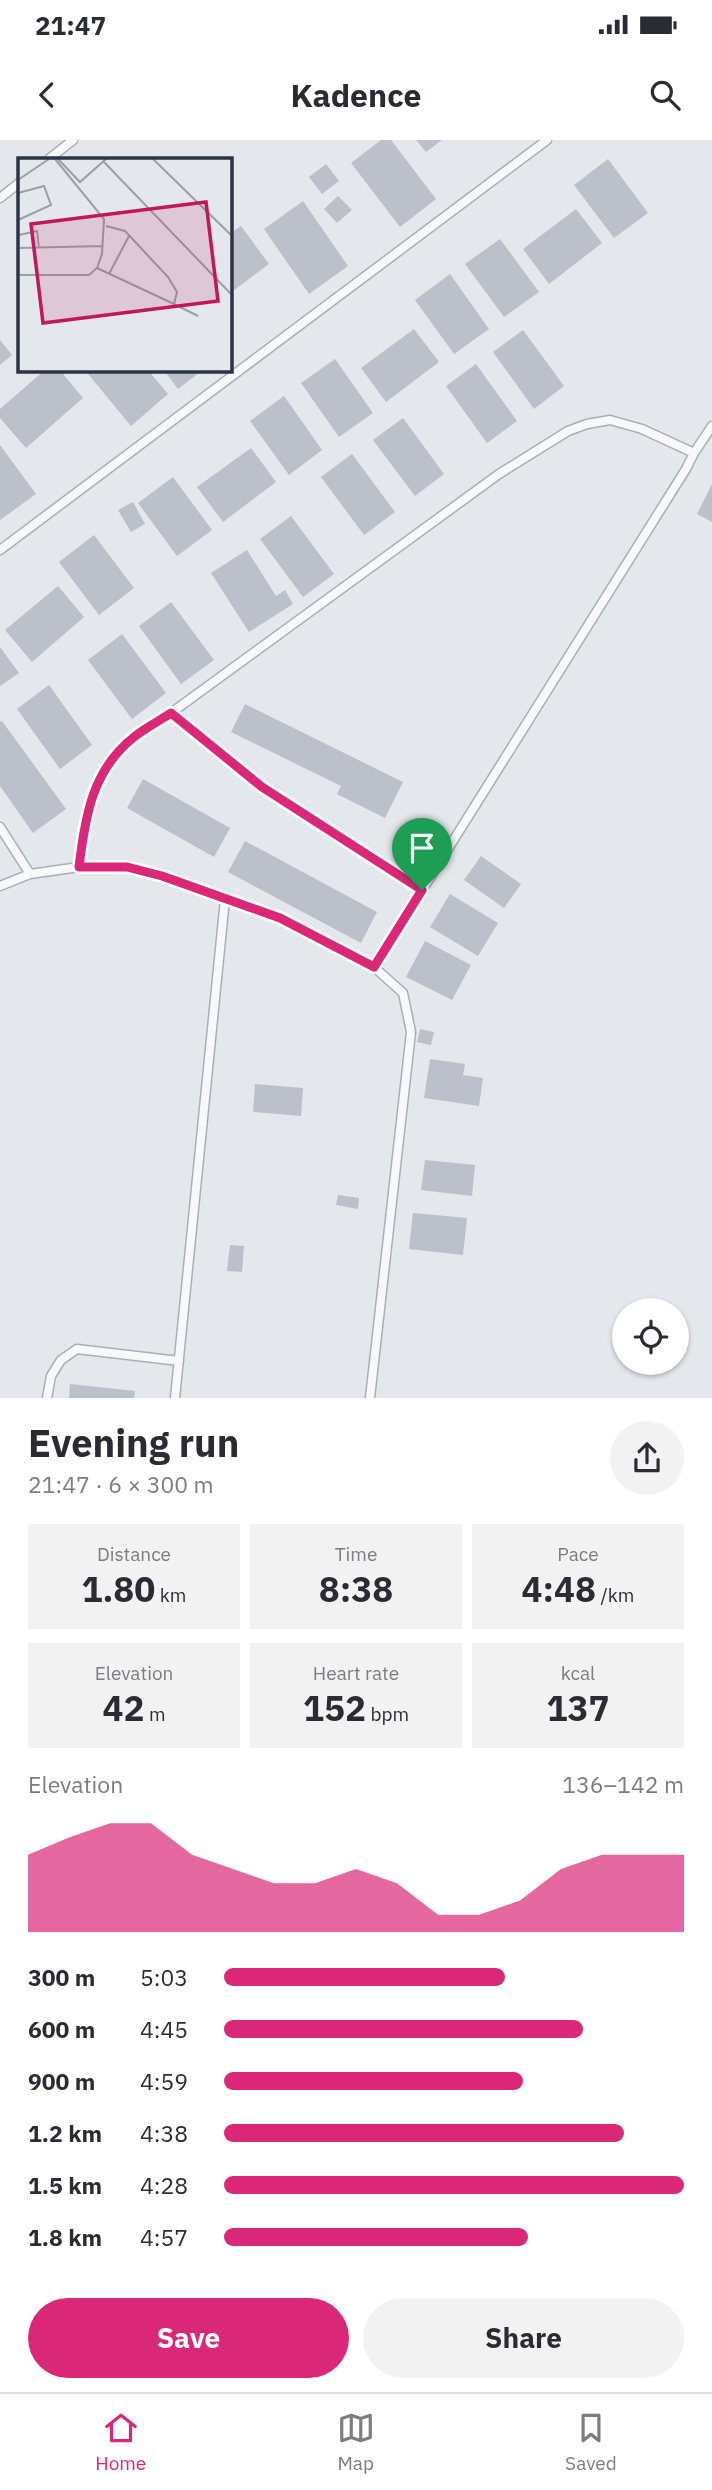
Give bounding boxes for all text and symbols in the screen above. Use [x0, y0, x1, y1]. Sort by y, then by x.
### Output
text: 21:47 [35, 8, 106, 42]
text: Kadence [290, 74, 422, 116]
icon: back [28, 76, 66, 114]
icon: search [646, 76, 684, 114]
inset map [18, 158, 231, 371]
pin [392, 818, 452, 890]
icon: arrive [403, 829, 441, 867]
map controls [612, 1298, 689, 1375]
button: locate [612, 1298, 689, 1375]
text: Evening run [28, 1418, 239, 1467]
button: share [610, 1421, 684, 1495]
text: 21:47 · 6 × 300 m [28, 1469, 214, 1499]
text: Distance [97, 1542, 171, 1566]
text: Time [335, 1542, 377, 1566]
text: Pace [557, 1542, 599, 1566]
text: 1.80 [82, 1566, 155, 1612]
text: 8:38 [319, 1566, 393, 1612]
text: 4:48 [522, 1566, 596, 1612]
text: km [155, 1583, 186, 1607]
text: /km [596, 1583, 634, 1607]
text: Elevation [95, 1661, 173, 1685]
text: Heart rate [313, 1661, 399, 1685]
text: kcal [561, 1661, 595, 1685]
text: 42 [102, 1685, 144, 1731]
text: 152 [303, 1685, 366, 1731]
text: 137 [546, 1685, 610, 1731]
text: m [144, 1702, 166, 1726]
text: bpm [366, 1702, 409, 1726]
text: Elevation [28, 1769, 123, 1799]
text: 136–142 m [562, 1769, 684, 1799]
text: 300 m [28, 1962, 95, 1992]
text: 5:03 [140, 1962, 188, 1992]
text: 600 m [28, 2014, 95, 2044]
text: 4:45 [140, 2014, 188, 2044]
text: 900 m [28, 2066, 95, 2096]
text: 4:59 [140, 2066, 188, 2096]
text: 1.2 km [28, 2118, 102, 2148]
text: 4:38 [140, 2118, 188, 2148]
text: 1.5 km [28, 2170, 102, 2200]
text: 4:28 [140, 2170, 188, 2200]
text: 1.8 km [28, 2222, 102, 2252]
text: 4:57 [140, 2222, 188, 2252]
button: Save [28, 2298, 349, 2378]
button: Share [363, 2298, 684, 2378]
tab: Home [95, 2409, 146, 2475]
tab: Map [337, 2409, 375, 2475]
tab: Saved [565, 2409, 617, 2475]

